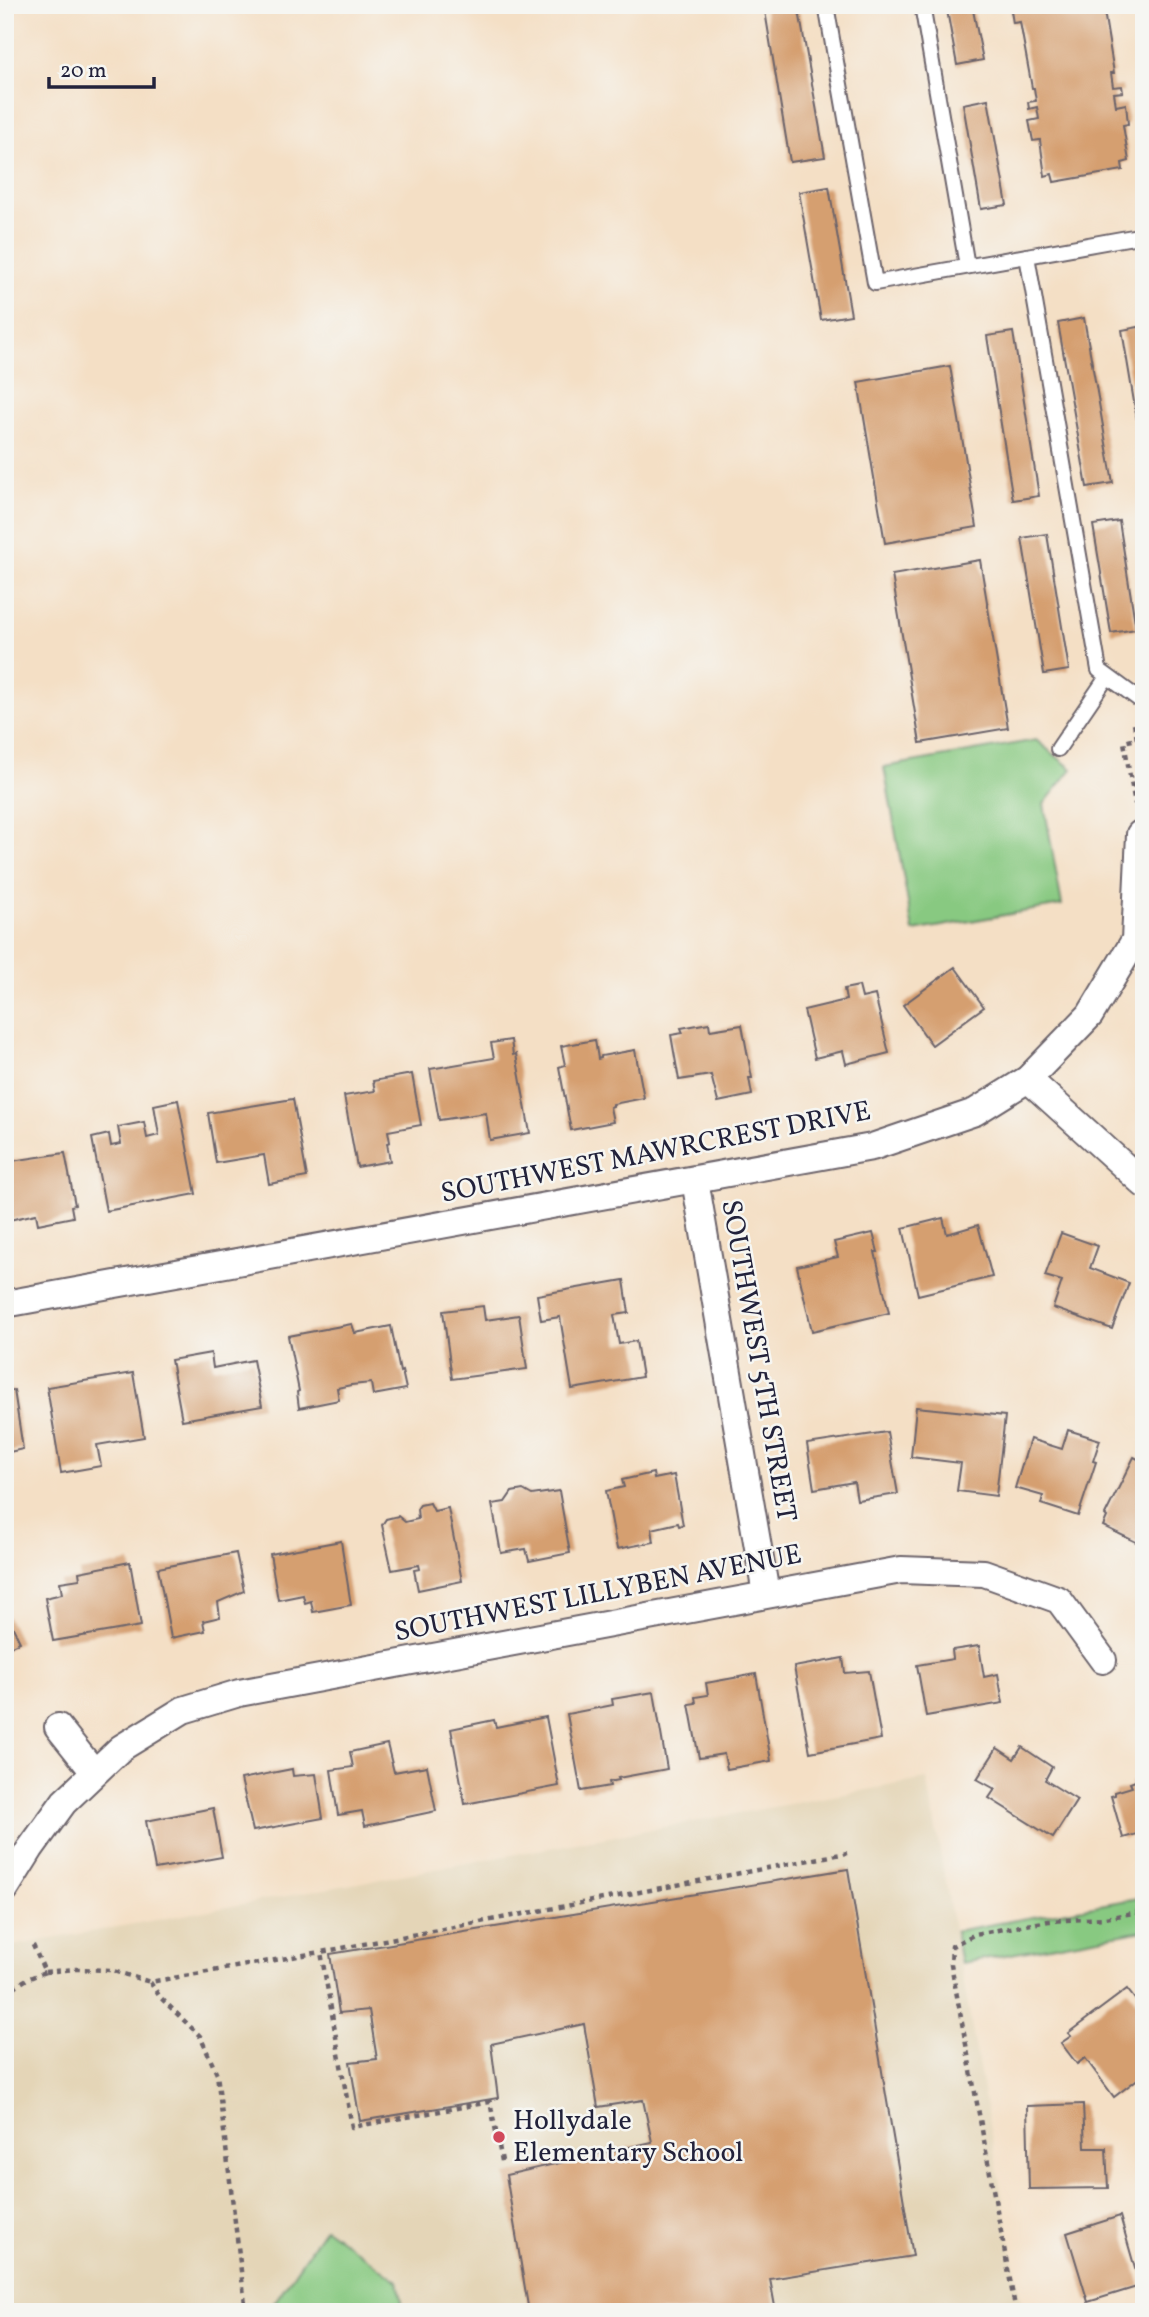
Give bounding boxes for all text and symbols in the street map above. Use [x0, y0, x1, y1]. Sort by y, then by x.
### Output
scale bar [49, 46, 154, 90]
text: 20 m [60, 57, 106, 86]
street label: SOUTHWEST MAWRCREST DRIVE [438, 1092, 874, 1214]
street label: SOUTHWEST 5TH STREET [710, 1197, 806, 1525]
street label: SOUTHWEST LILLYBEN AVENUE [391, 1535, 805, 1653]
place label: Hollydale Elementary School [513, 2102, 744, 2173]
marker: Hollydale Elementary School [491, 2129, 507, 2145]

